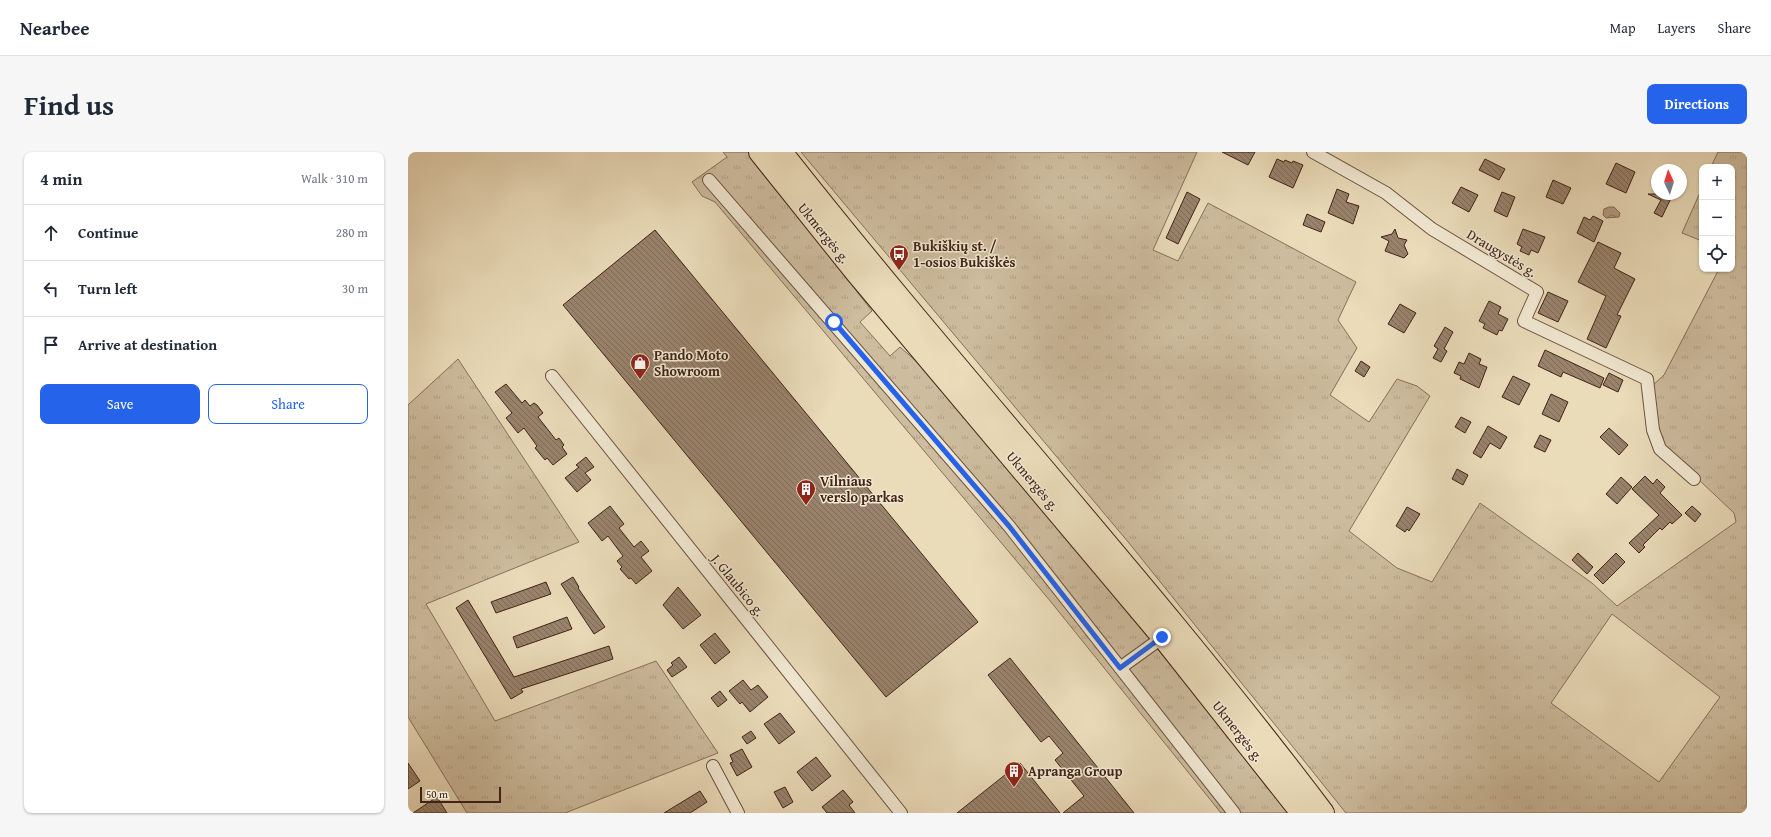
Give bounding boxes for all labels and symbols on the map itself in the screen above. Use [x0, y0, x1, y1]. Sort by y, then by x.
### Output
north arrow [1651, 164, 1687, 200]
street label: Ukmergės g. [793, 198, 855, 268]
street label: Draugystės g. [1463, 224, 1541, 282]
place label: Bukiškių st. / 1-osios Bukiškės [913, 236, 1016, 272]
bus stop icon: Bukiškių st. / 1-osios Bukiškės [888, 243, 910, 271]
route start [825, 313, 843, 331]
place label: Pando Moto Showroom [654, 345, 729, 381]
shop icon: Pando Moto Showroom [629, 352, 651, 380]
street label: Ukmergės g. [1002, 447, 1064, 515]
place label: Vilniaus verslo parkas [820, 471, 904, 507]
building icon: Vilniaus verslo parkas [795, 478, 817, 506]
street label: J. Glaubico g. [705, 548, 769, 621]
route end [1153, 628, 1171, 646]
street label: Ukmergės g. [1208, 696, 1268, 766]
building icon: Apranga Group [1003, 760, 1025, 788]
place label: Apranga Group [1028, 761, 1123, 781]
scale bar [420, 785, 501, 804]

